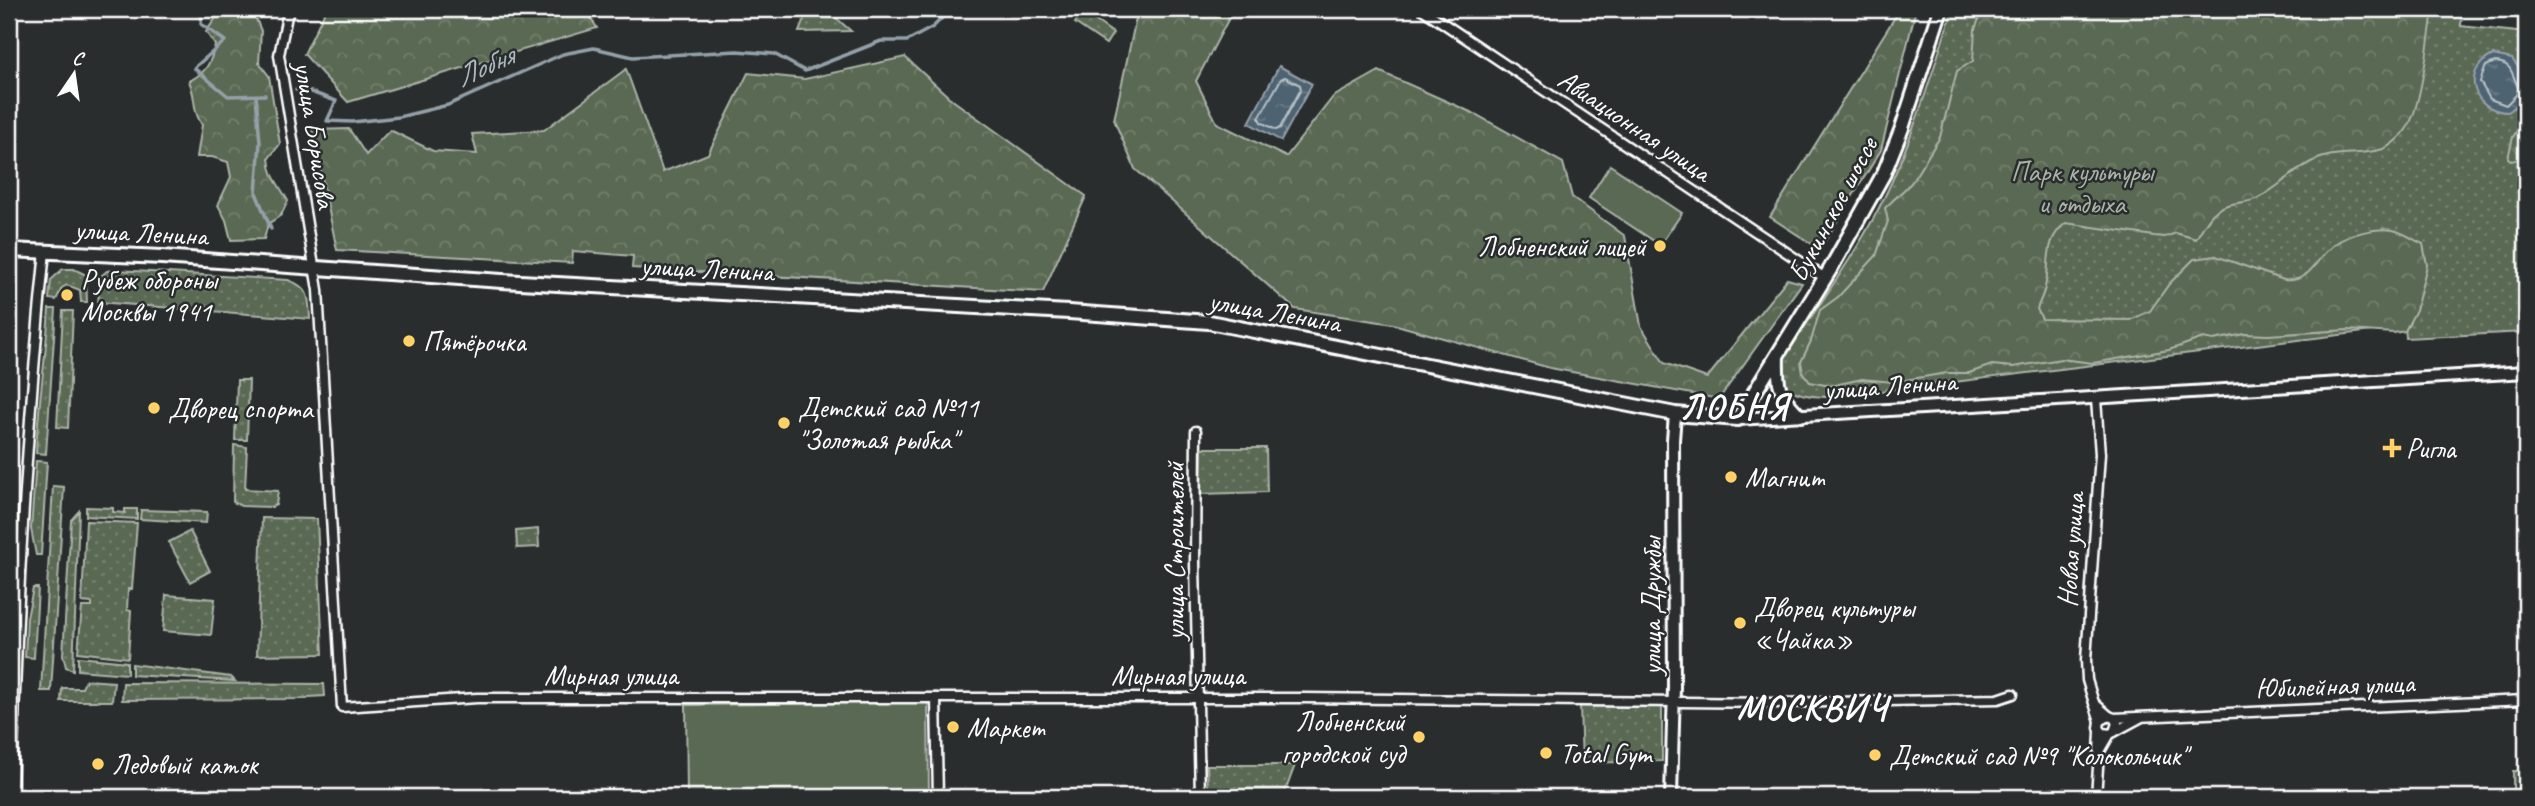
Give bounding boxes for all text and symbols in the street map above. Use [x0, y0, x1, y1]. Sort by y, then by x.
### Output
water label: Лобня [449, 35, 523, 95]
north arrow [38, 38, 108, 108]
text: С [70, 46, 87, 72]
street label: улица Борисова [286, 57, 345, 213]
street label: Авиационная улица [1552, 61, 1720, 191]
street label: Букинское шоссе [1780, 129, 1886, 288]
park label: Парк культуры и отдыха [2011, 154, 2156, 221]
street label: улица Ленина [72, 211, 211, 254]
place label: Лобненский лицей [1478, 229, 1647, 264]
marker: Лобненский лицей [1652, 238, 1668, 254]
street label: улица Ленина [638, 247, 777, 290]
place label: Рубеж обороны Москвы 1941 [81, 262, 219, 329]
street label: улица Ленина [1204, 282, 1346, 341]
marker: Рубеж обороны Москвы 1941 [59, 287, 75, 303]
place label: Пятёрочка [423, 324, 527, 359]
marker: Пятёрочка [401, 333, 417, 349]
street label: улица Ленина [1820, 363, 1960, 408]
district label: ЛОБНЯ [1680, 384, 1793, 429]
place label: Детский сад №11 "Золотая рыбка" [798, 390, 980, 457]
place label: Дворец спорта [168, 391, 315, 426]
marker: Дворец спорта [146, 400, 162, 416]
marker: Детский сад №11 "Золотая рыбка" [776, 415, 792, 431]
place label: Ригла [2406, 431, 2457, 466]
marker: Ригла [2384, 440, 2400, 456]
street label: улица Строителей [1157, 460, 1192, 642]
place label: Магнит [1745, 460, 1826, 495]
marker: Магнит [1723, 469, 1739, 485]
street label: Новая улица [2049, 489, 2092, 608]
street label: улица Дружбы [1634, 535, 1669, 677]
place label: Дворец культуры «Чайка» [1754, 590, 1917, 657]
marker: Дворец культуры «Чайка» [1732, 615, 1748, 631]
street label: Мирная улица [544, 658, 680, 693]
street label: Мирная улица [1111, 658, 1247, 693]
street label: Юбилейная улица [2255, 665, 2417, 706]
district label: МОСКВИЧ [1737, 685, 1892, 730]
place label: Лобненский городской суд [1282, 704, 1408, 771]
place label: Маркет [967, 710, 1046, 745]
marker: Маркет [945, 719, 961, 735]
marker: Лобненский городской суд [1411, 729, 1427, 745]
place label: Total Gym [1560, 736, 1654, 771]
place label: Детский сад №9 "Колокольчик" [1889, 738, 2192, 773]
marker: Total Gym [1538, 745, 1554, 761]
place label: Ледовый каток [112, 747, 260, 782]
marker: Детский сад №9 "Колокольчик" [1867, 747, 1883, 763]
marker: Ледовый каток [90, 756, 106, 772]

